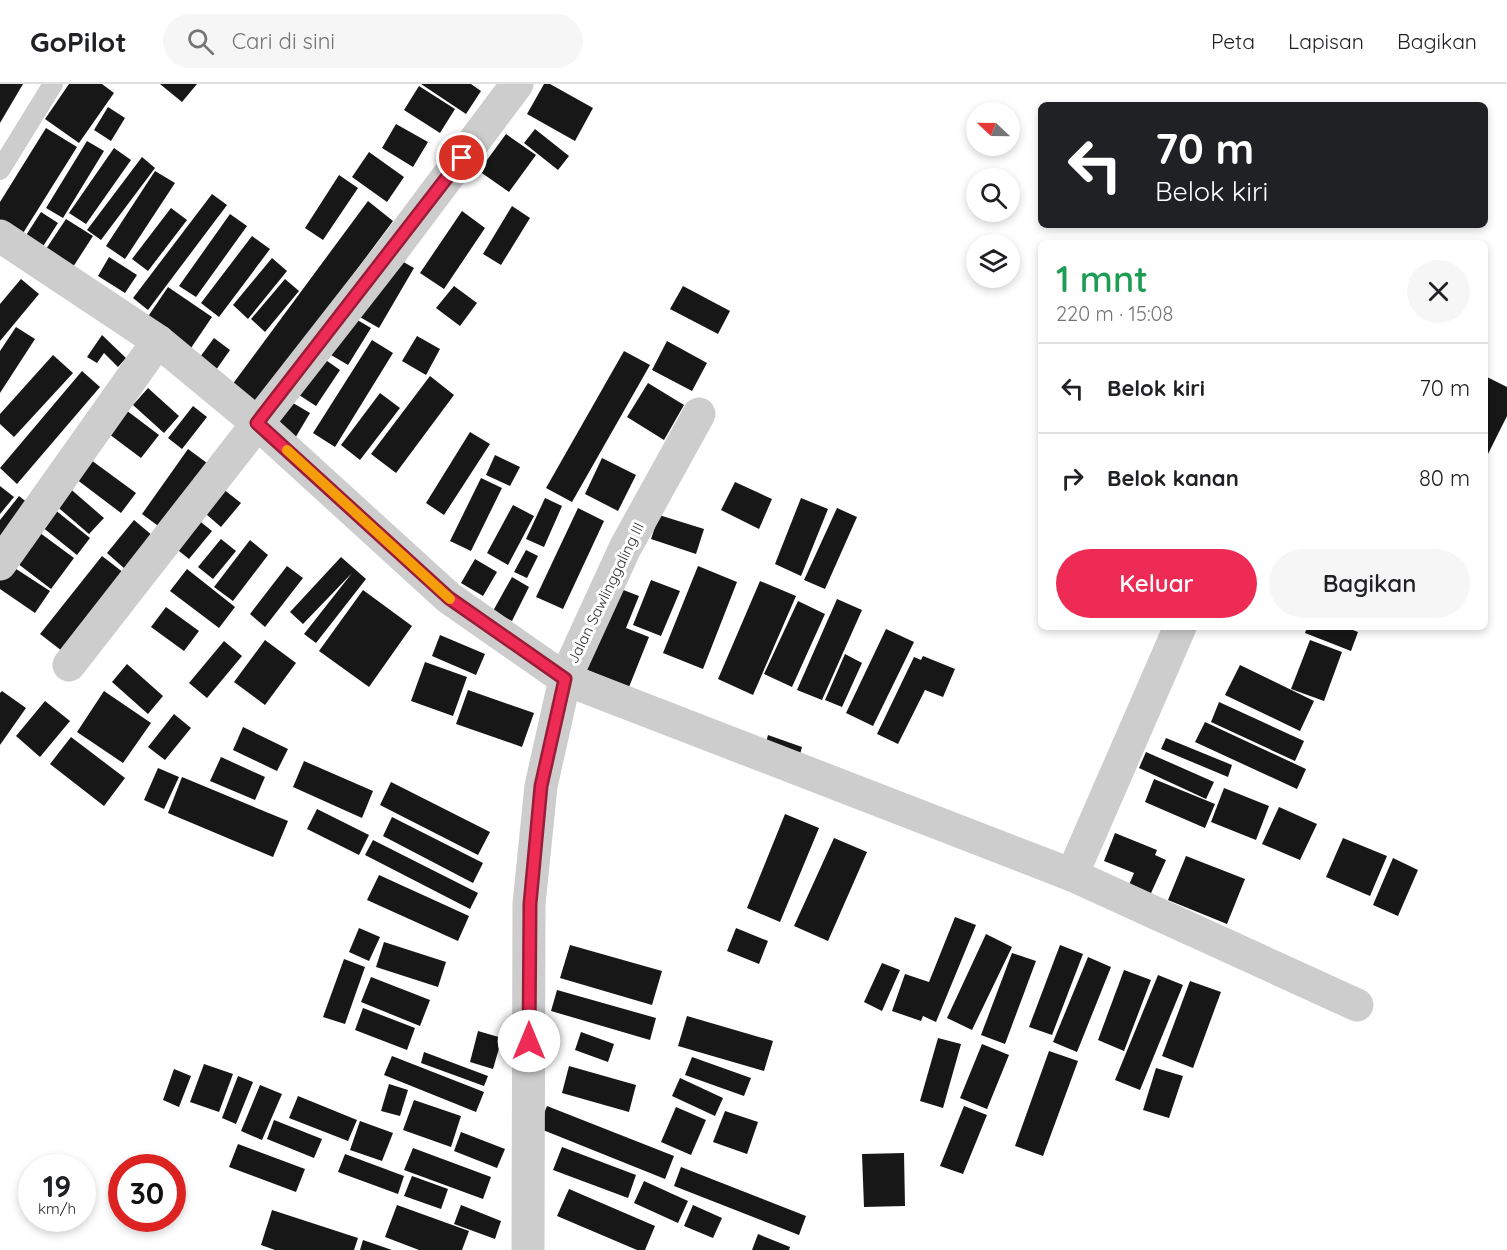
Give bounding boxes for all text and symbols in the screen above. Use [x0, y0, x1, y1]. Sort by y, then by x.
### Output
search box [163, 14, 583, 68]
text: GoPilot [30, 24, 127, 59]
icon: search [184, 25, 217, 58]
text: Cari di sini [232, 27, 335, 55]
text: Peta [1211, 28, 1255, 54]
text: Lapisan [1288, 28, 1364, 54]
text: Bagikan [1397, 28, 1477, 54]
north arrow [966, 102, 1020, 156]
map controls [966, 102, 1020, 288]
text: 70 m [1155, 122, 1254, 175]
icon: left [1056, 126, 1134, 204]
pin [436, 132, 487, 183]
icon: arrive [445, 141, 478, 174]
button: search [966, 168, 1020, 222]
text: Belok kiri [1155, 174, 1268, 208]
button: layers [966, 234, 1020, 288]
text: 1 mnt [1056, 256, 1148, 301]
button: close [1407, 260, 1470, 323]
text: 220 m · 15:08 [1056, 301, 1173, 326]
icon: left [1056, 372, 1089, 405]
text: Belok kiri [1107, 374, 1205, 402]
text: 70 m [1420, 374, 1470, 402]
icon: right [1056, 462, 1089, 495]
text: Belok kanan [1107, 464, 1239, 492]
text: 80 m [1419, 464, 1470, 492]
street label: Jalan Sawlinggaling III [563, 519, 648, 667]
button: Keluar [1056, 549, 1257, 618]
button: Bagikan [1269, 549, 1470, 618]
position arrow [497, 1009, 561, 1073]
speed limit sign: 30 [108, 1154, 186, 1232]
text: 19 [43, 1167, 71, 1205]
text: km/h [38, 1199, 76, 1218]

